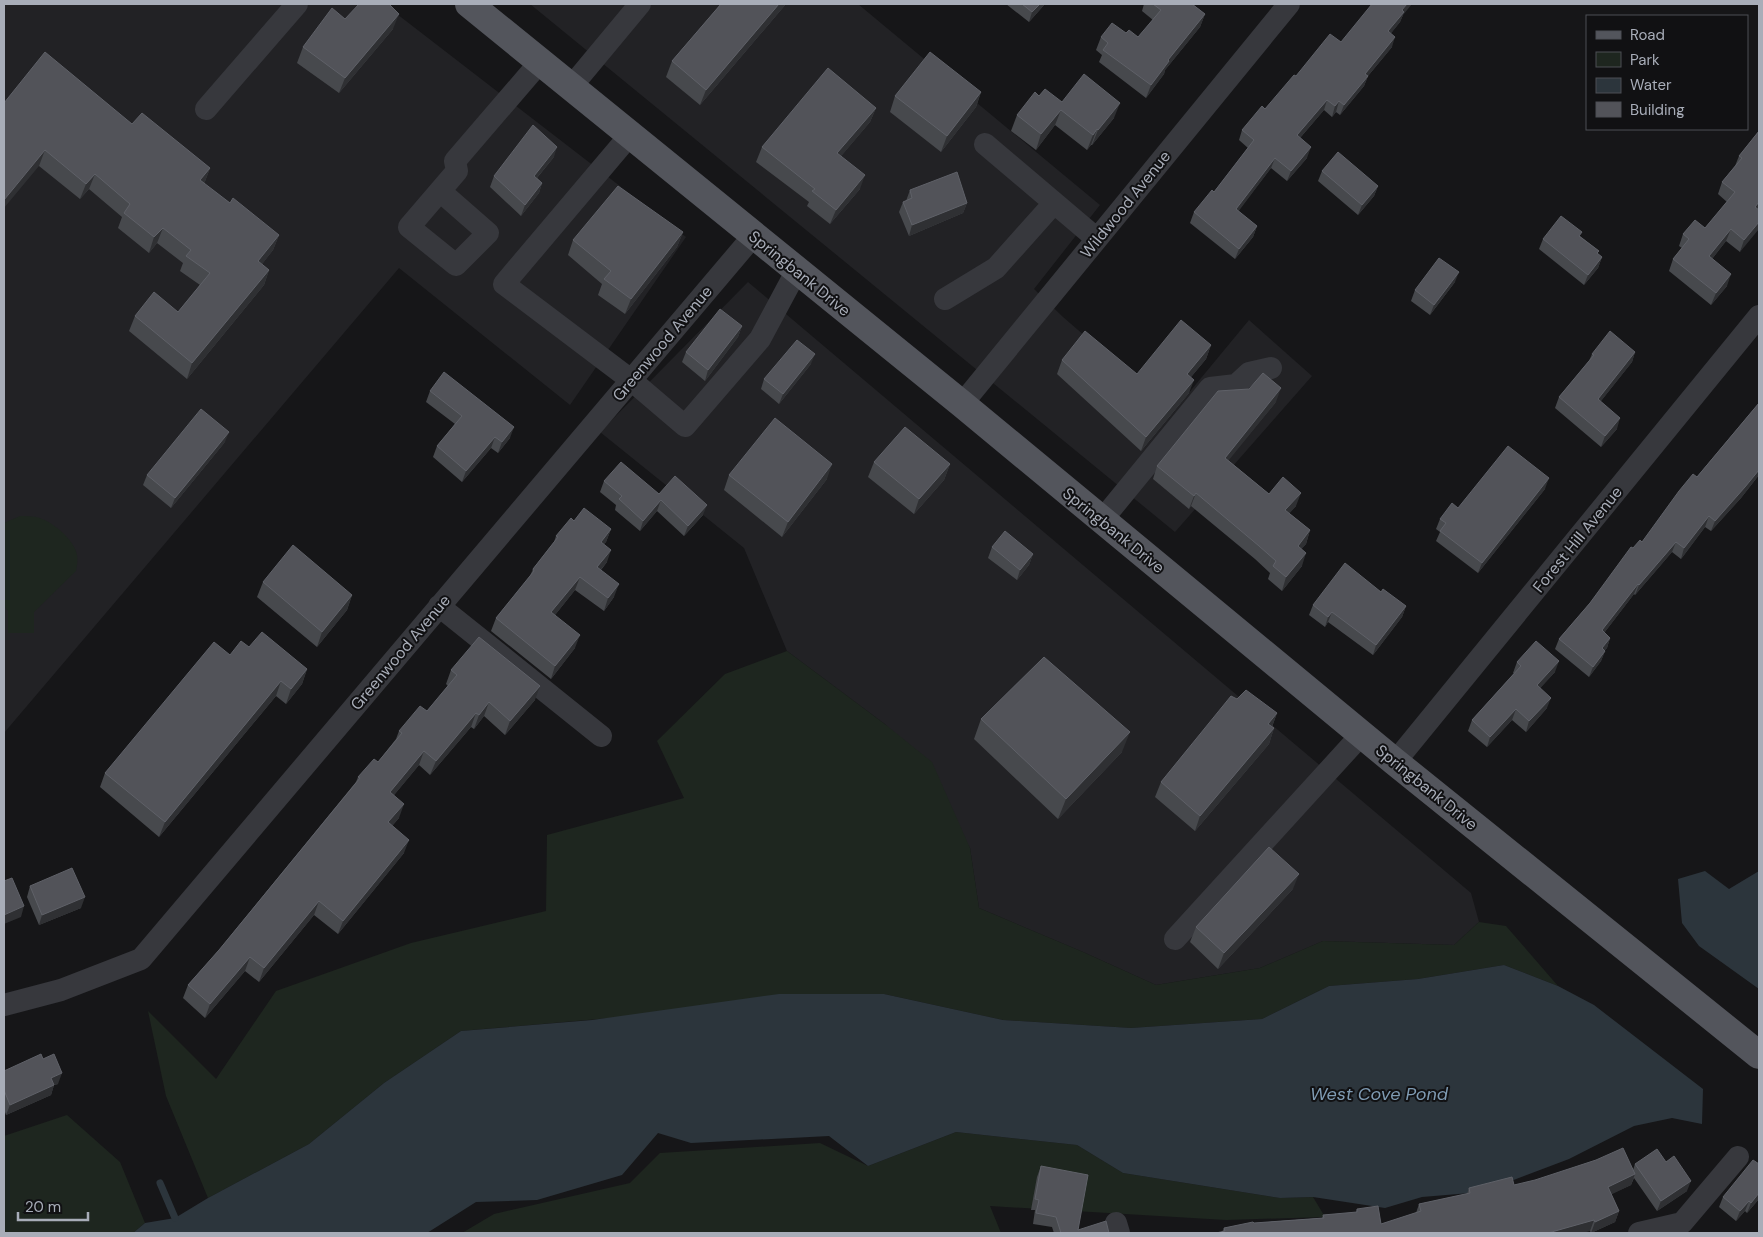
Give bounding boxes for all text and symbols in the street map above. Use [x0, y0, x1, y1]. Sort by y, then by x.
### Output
legend [1586, 15, 1748, 130]
text: Road [1630, 25, 1665, 45]
text: Park [1630, 50, 1660, 70]
text: Water [1630, 75, 1672, 95]
text: Building [1630, 100, 1685, 120]
street label: Wildwood Avenue [1076, 146, 1175, 262]
street label: Springbank Drive [744, 226, 855, 321]
street label: Greenwood Avenue [608, 281, 717, 405]
street label: Forest Hill Avenue [1528, 482, 1627, 597]
street label: Springbank Drive [1058, 483, 1169, 578]
street label: Greenwood Avenue [346, 590, 455, 714]
street label: Springbank Drive [1371, 740, 1482, 835]
water label: West Cove Pond [1310, 1082, 1449, 1106]
scale bar [18, 1190, 88, 1222]
text: 20 m [25, 1197, 61, 1217]

